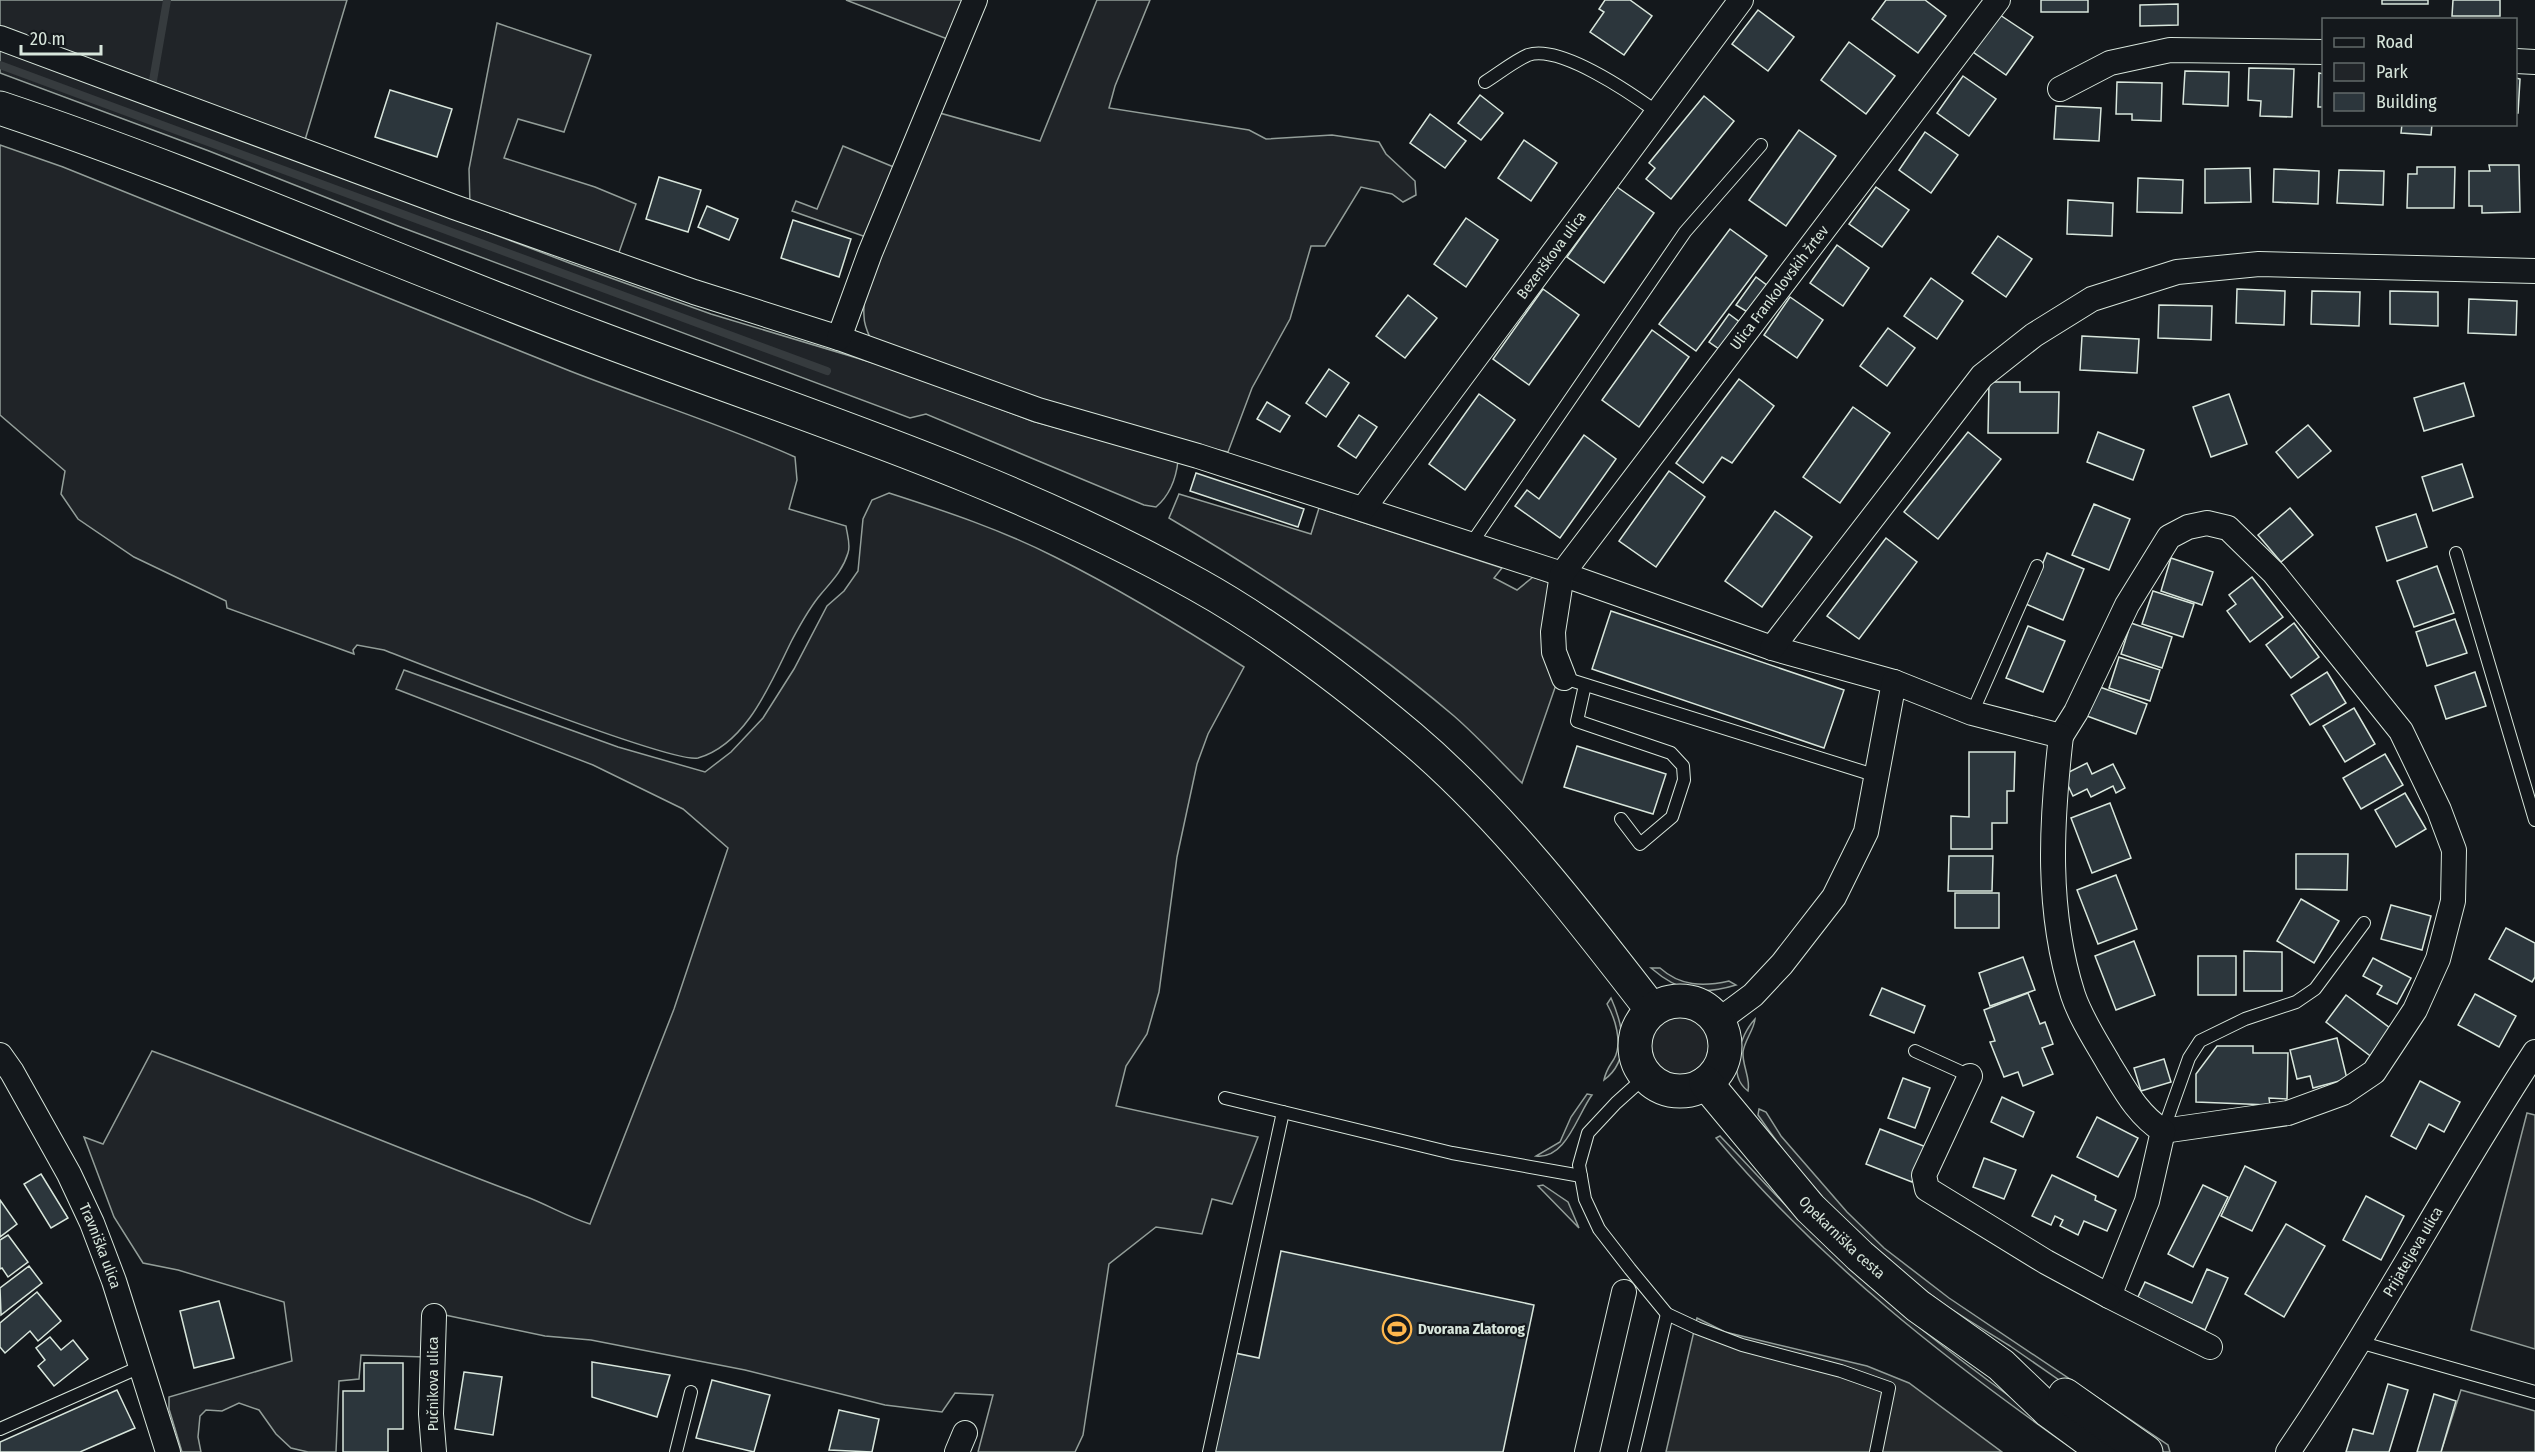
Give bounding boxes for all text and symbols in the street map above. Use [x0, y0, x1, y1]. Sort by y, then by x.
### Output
scale bar [21, 18, 100, 56]
legend [2322, 18, 2517, 126]
text: 20 m [30, 28, 65, 50]
text: Road [2376, 31, 2413, 53]
text: Park [2376, 61, 2409, 83]
text: Building [2376, 91, 2437, 113]
street label: Bezenškova ulica [1513, 208, 1590, 303]
street label: Ulica Frankolovskih žrtev [1726, 222, 1833, 354]
street label: Opekarniška cesta [1795, 1193, 1889, 1282]
street label: Travniška ulica [75, 1200, 125, 1291]
street label: Prijateljeva ulica [2379, 1203, 2446, 1300]
sports icon: Dvorana Zlatorog [1381, 1313, 1413, 1345]
place label: Dvorana Zlatorog [1418, 1320, 1526, 1338]
street label: Pučnikova ulica [424, 1337, 442, 1431]

